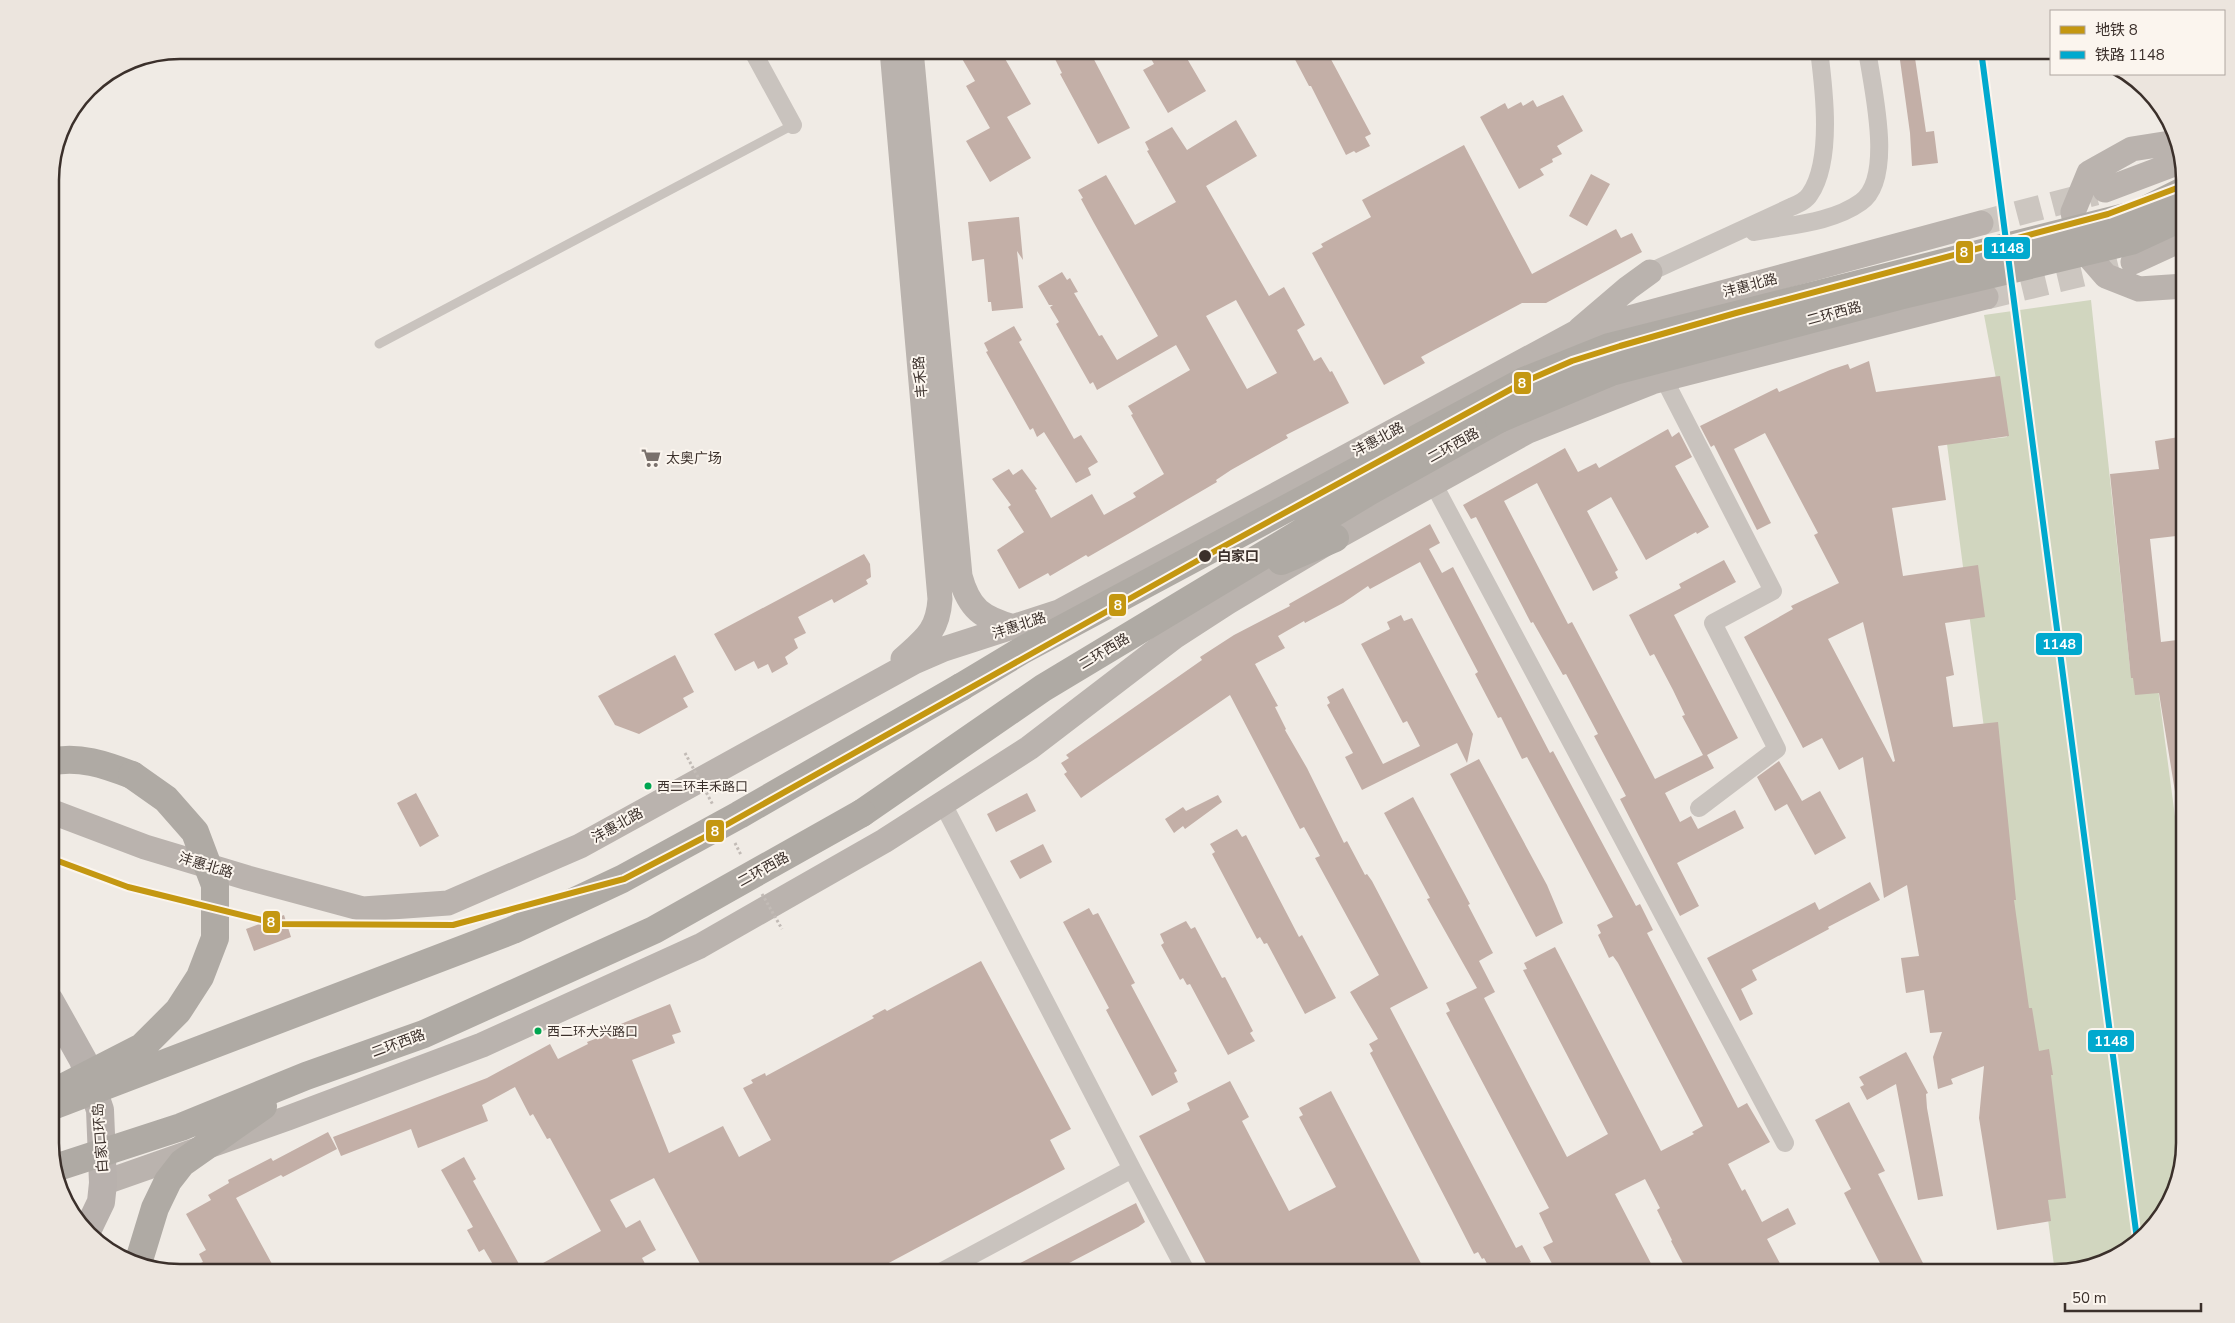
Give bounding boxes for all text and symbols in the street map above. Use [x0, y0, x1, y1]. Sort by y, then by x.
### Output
legend [2050, 10, 2225, 75]
text: 地铁 8 [2095, 20, 2138, 40]
text: 铁路 1148 [2095, 45, 2165, 65]
line badge: 1148 [1983, 236, 2031, 260]
text: 1148 [1990, 239, 2024, 258]
line badge: 8 [1955, 240, 1974, 264]
text: 8 [1960, 243, 1968, 262]
street label: 沣惠北路 [1721, 269, 1780, 302]
street label: 二环西路 [1805, 297, 1864, 330]
street label: 丰禾路 [909, 355, 932, 399]
line badge: 8 [1513, 371, 1532, 395]
text: 8 [1518, 374, 1526, 393]
street label: 沣惠北路 [1349, 418, 1407, 461]
street label: 二环西路 [1424, 424, 1482, 467]
supermarket icon: 太奥广场 [640, 447, 662, 469]
place label: 太奥广场 [666, 449, 722, 468]
place label: 白家口 [1217, 547, 1259, 566]
marker: 白家口 [1197, 548, 1213, 564]
line badge: 8 [1108, 593, 1127, 617]
text: 8 [1114, 596, 1122, 615]
street label: 沣惠北路 [990, 608, 1049, 643]
street label: 二环西路 [1075, 629, 1133, 674]
line badge: 1148 [2035, 632, 2083, 656]
text: 1148 [2042, 635, 2076, 654]
place label: 西二环丰禾路口 [657, 778, 748, 796]
marker: 西二环丰禾路口 [643, 781, 653, 791]
street label: 沣惠北路 [588, 804, 646, 847]
line badge: 8 [705, 819, 725, 843]
text: 8 [711, 822, 719, 841]
street label: 沣惠北路 [176, 848, 235, 883]
street label: 二环西路 [734, 848, 792, 891]
line badge: 8 [262, 910, 281, 934]
text: 8 [267, 913, 275, 932]
place label: 西二环大兴路口 [547, 1023, 638, 1041]
street label: 二环西路 [369, 1025, 428, 1062]
marker: 西二环大兴路口 [533, 1026, 543, 1036]
line badge: 1148 [2087, 1029, 2135, 1053]
text: 1148 [2094, 1032, 2128, 1051]
street label: 白家口环岛 [89, 1102, 112, 1174]
scale bar [2065, 1280, 2201, 1312]
text: 50 m [2072, 1288, 2107, 1308]

